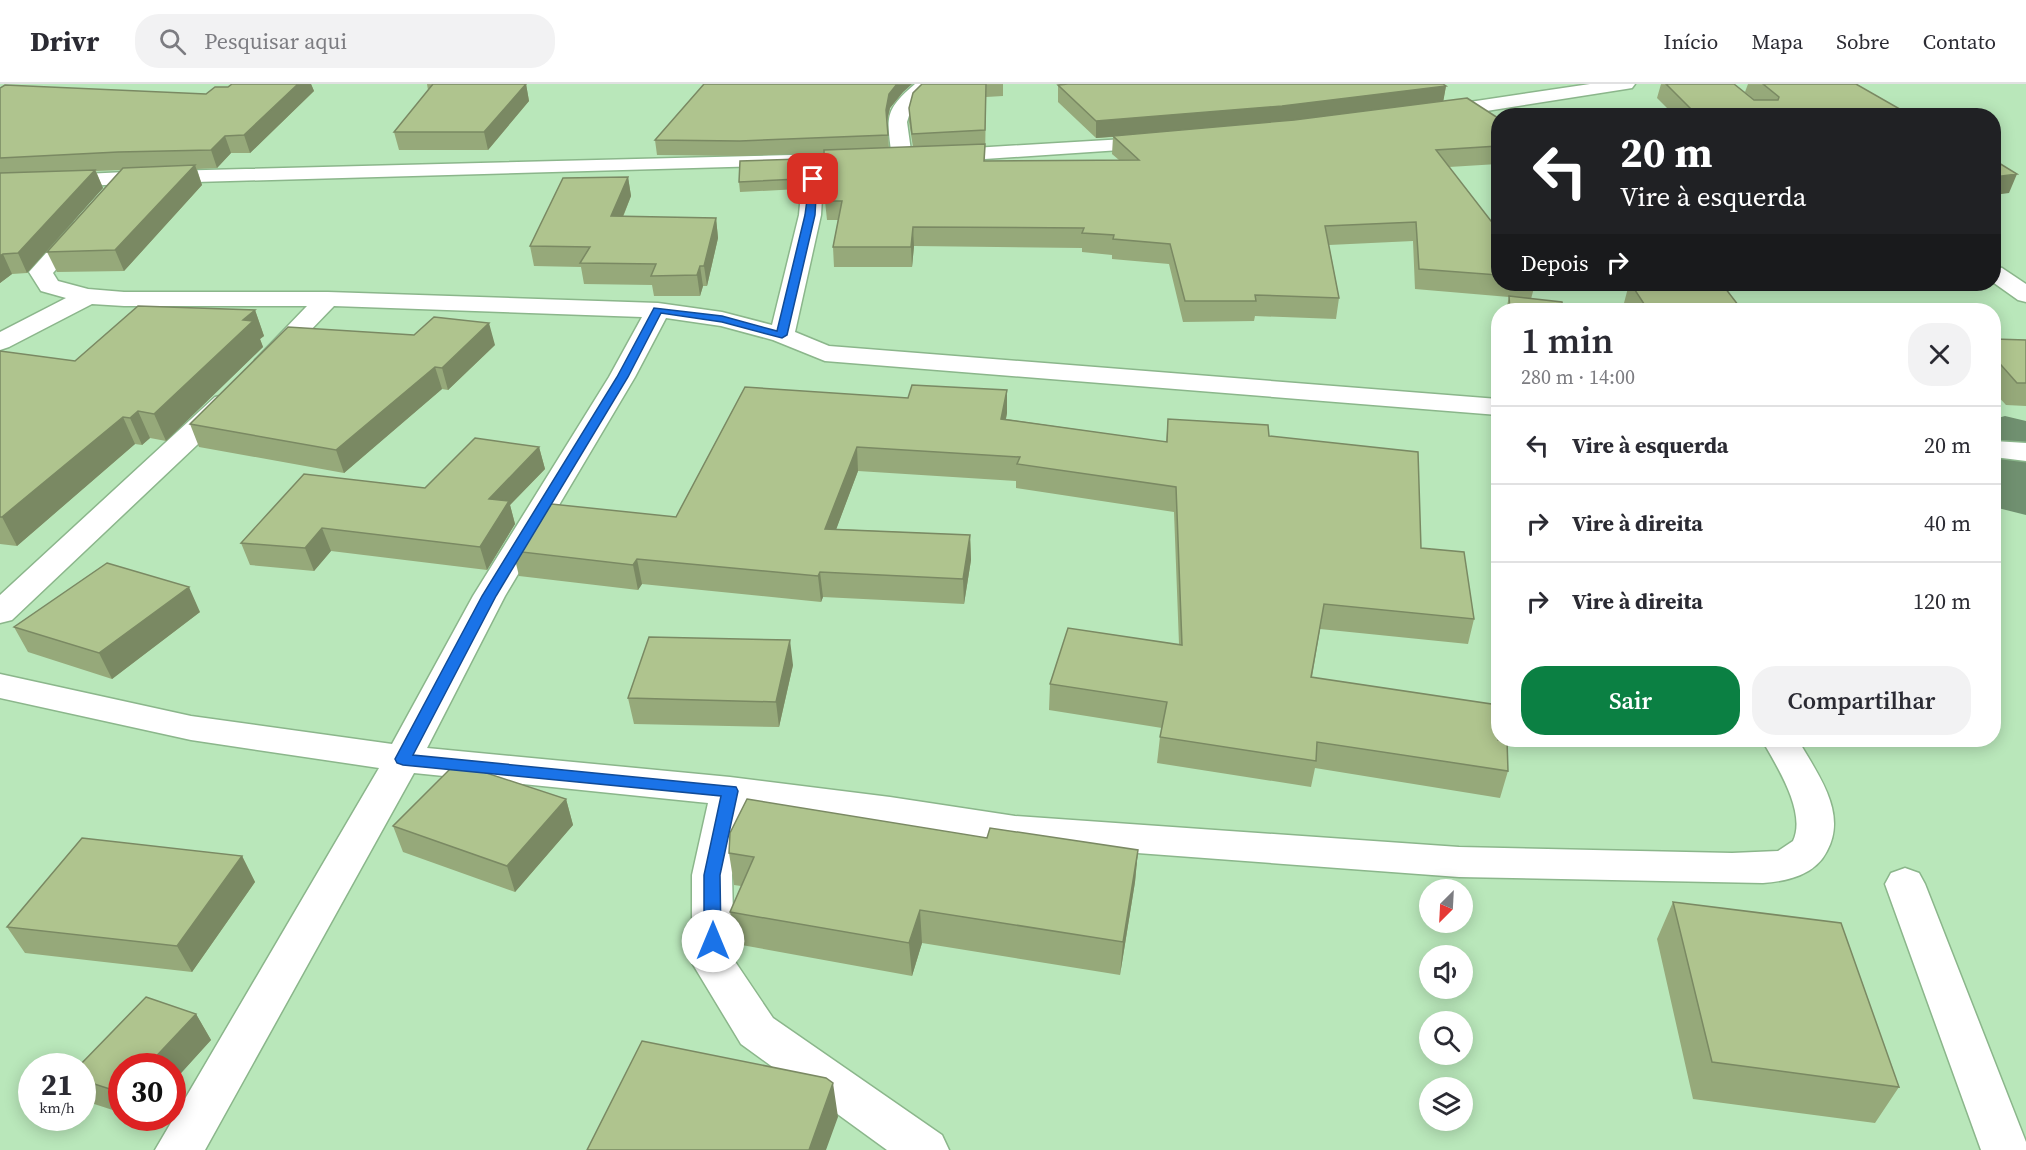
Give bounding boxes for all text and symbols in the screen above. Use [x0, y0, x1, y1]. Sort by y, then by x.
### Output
search box [135, 14, 555, 68]
text: Drivr [30, 22, 99, 60]
icon: search [156, 25, 189, 58]
text: Pesquisar aqui [204, 26, 347, 56]
text: Início [1664, 27, 1718, 56]
text: Mapa [1751, 27, 1803, 56]
text: Sobre [1836, 27, 1890, 56]
text: Contato [1923, 27, 1996, 56]
text: 20 m [1620, 123, 1713, 181]
icon: left [1521, 132, 1599, 210]
pin [787, 153, 838, 204]
icon: arrive [796, 162, 829, 195]
text: Vire à esquerda [1620, 178, 1806, 215]
icon: right [1601, 246, 1634, 279]
text: Depois [1521, 248, 1589, 278]
text: 1 min [1521, 316, 1613, 365]
button: close [1908, 323, 1971, 386]
text: 280 m · 14:00 [1521, 363, 1635, 391]
icon: left [1521, 429, 1554, 462]
text: Vire à esquerda [1572, 430, 1728, 460]
text: 20 m [1924, 430, 1971, 460]
icon: right [1521, 507, 1554, 540]
text: Vire à direita [1572, 508, 1703, 538]
text: 40 m [1924, 508, 1971, 538]
icon: right [1521, 585, 1554, 618]
text: Vire à direita [1572, 586, 1703, 616]
text: 120 m [1913, 586, 1971, 616]
button: Sair [1521, 666, 1740, 735]
button: Compartilhar [1752, 666, 1971, 735]
north arrow [1419, 879, 1473, 933]
map controls [1419, 879, 1473, 1131]
position arrow [681, 909, 745, 973]
button: sound [1419, 945, 1473, 999]
button: search [1419, 1011, 1473, 1065]
speed limit sign: 30 [108, 1053, 186, 1131]
text: 21 [41, 1064, 73, 1105]
button: layers [1419, 1077, 1473, 1131]
text: km/h [39, 1097, 75, 1118]

